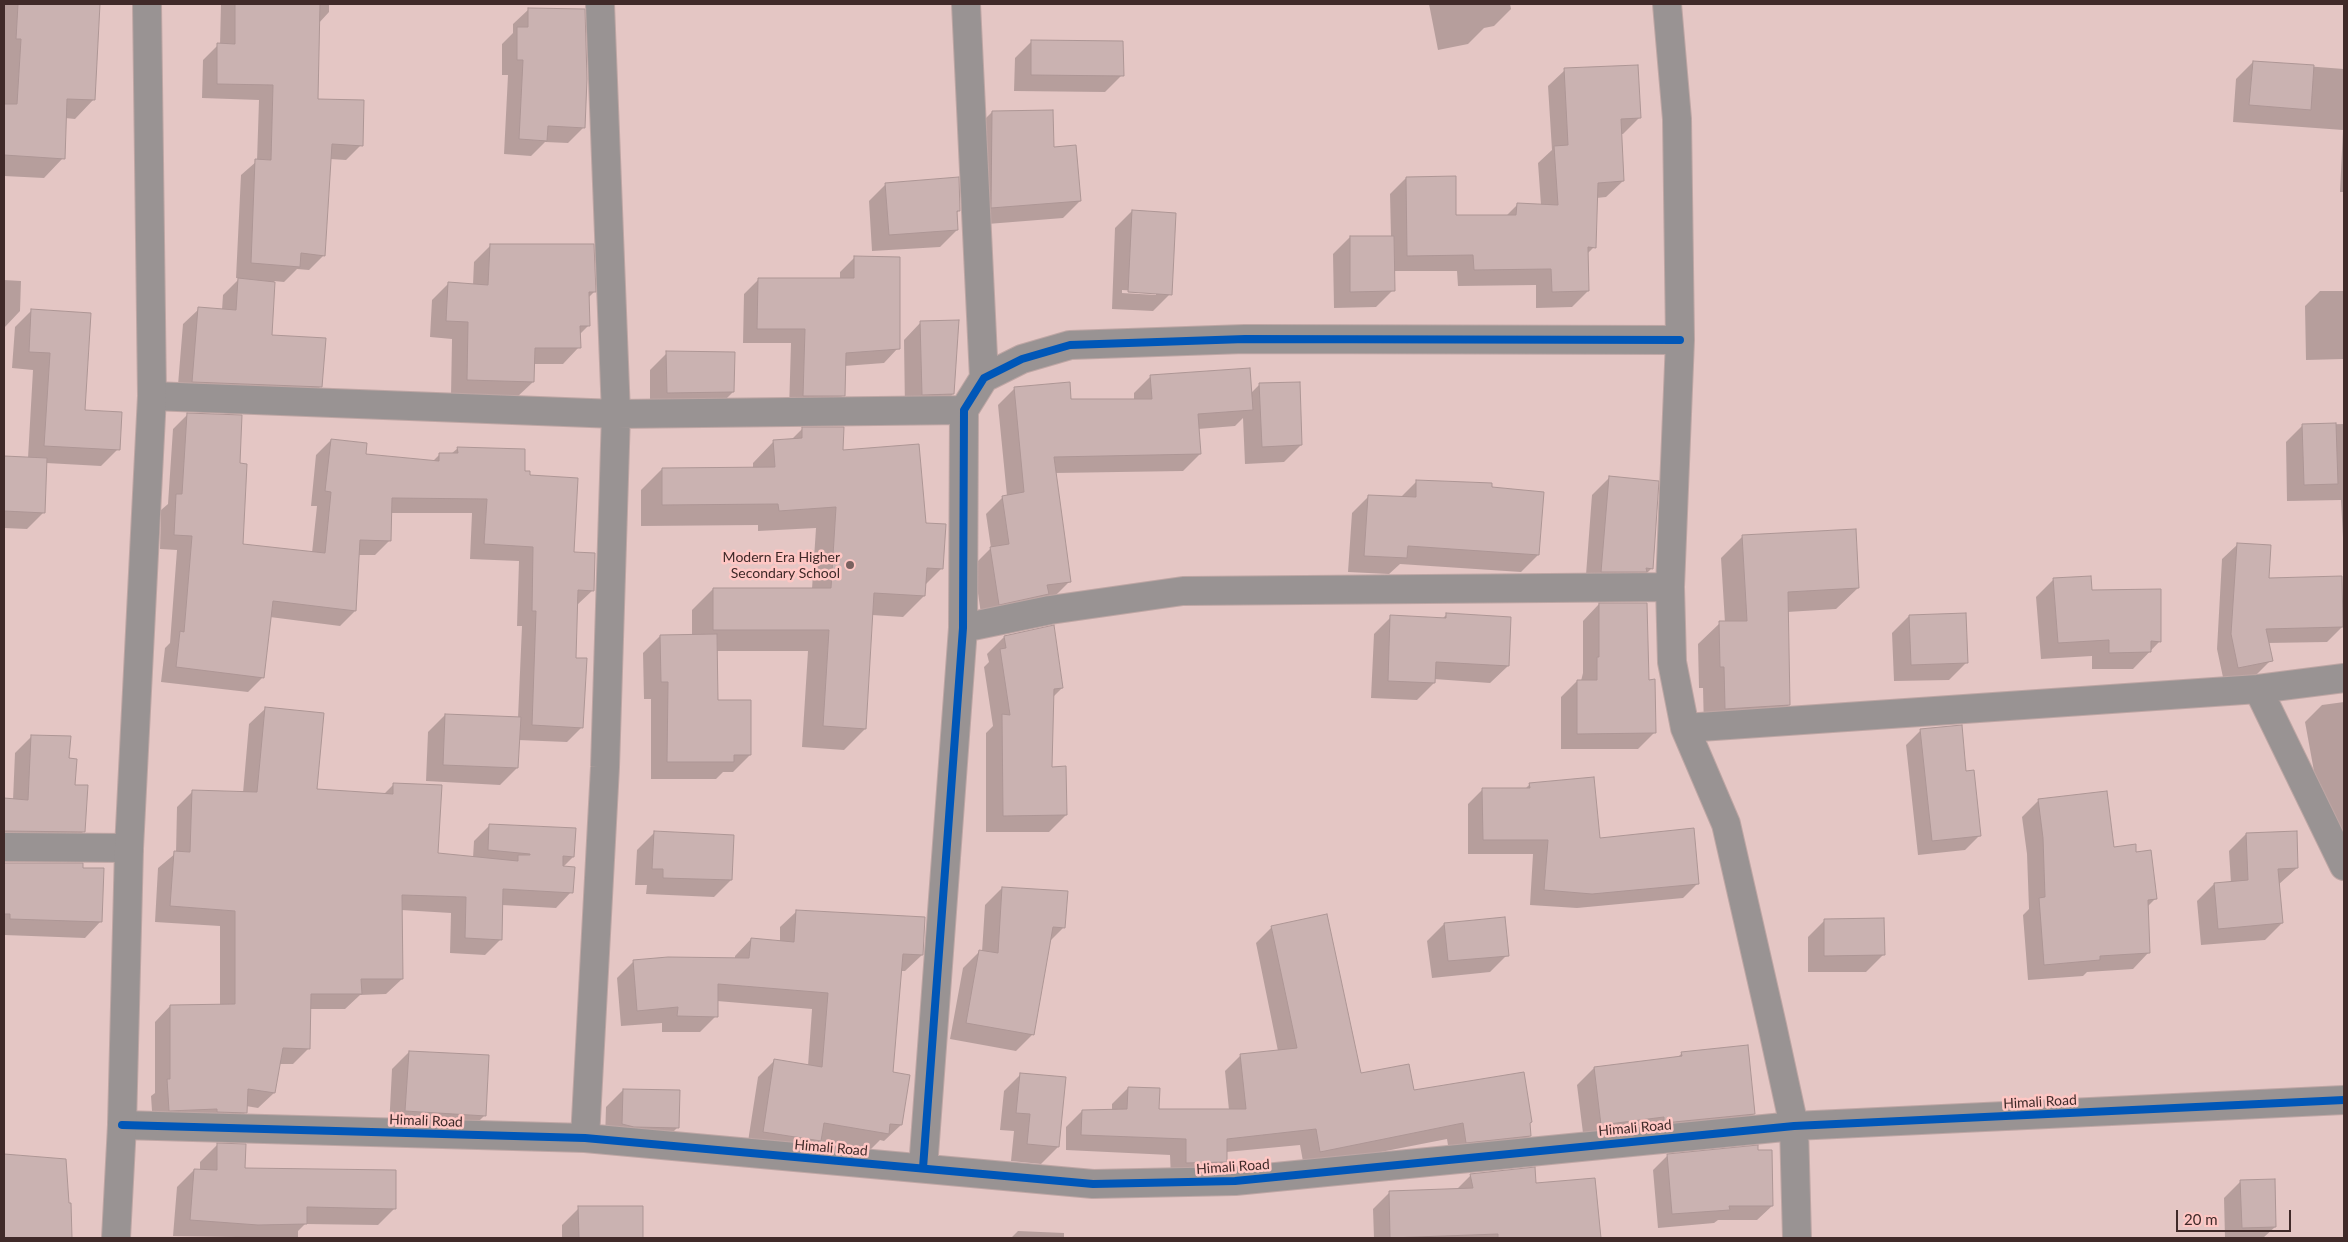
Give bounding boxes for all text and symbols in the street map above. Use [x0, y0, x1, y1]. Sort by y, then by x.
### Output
place label: Modern Era Higher Secondary School [723, 549, 840, 582]
marker: Modern Era Higher Secondary School [844, 559, 856, 571]
street label: Himali Road [2003, 1092, 2077, 1112]
street label: Himali Road [389, 1111, 463, 1131]
street label: Himali Road [1598, 1116, 1672, 1140]
street label: Himali Road [794, 1136, 868, 1160]
street label: Himali Road [1196, 1156, 1270, 1178]
scale bar [2178, 1200, 2293, 1232]
text: 20 m [2184, 1210, 2218, 1228]

